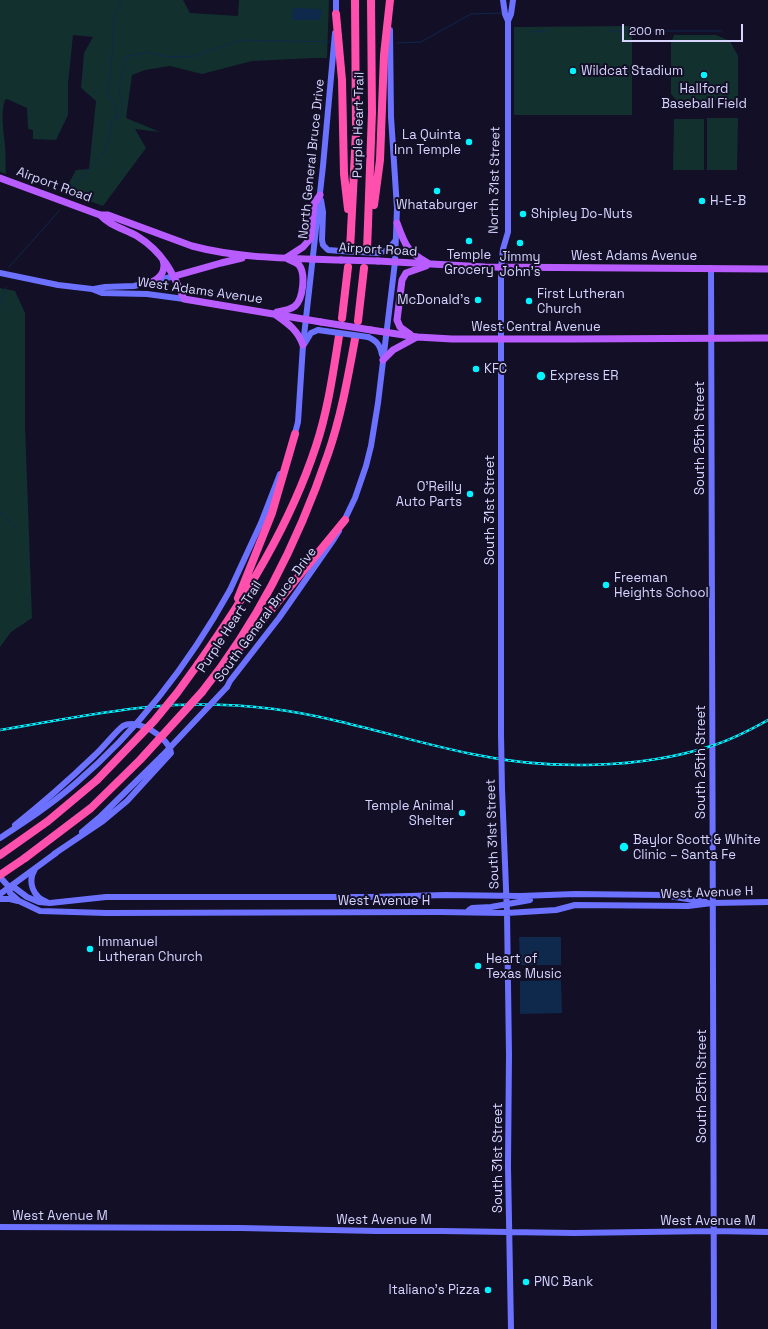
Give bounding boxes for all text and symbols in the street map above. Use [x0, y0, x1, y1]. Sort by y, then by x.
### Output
scale bar [624, 16, 745, 42]
text: 200 m [629, 23, 665, 39]
place label: Wildcat Stadium [581, 63, 683, 79]
marker: Wildcat Stadium [568, 66, 578, 76]
marker: Hallford Baseball Field [699, 70, 709, 80]
street label: Purple Heart Trail [350, 72, 368, 178]
street label: North General Bruce Drive [296, 78, 328, 240]
place label: Hallford Baseball Field [661, 81, 747, 112]
street label: North 31st Street [486, 126, 504, 234]
place label: La Quinta Inn Temple [394, 127, 461, 158]
marker: La Quinta Inn Temple [464, 137, 474, 147]
street label: Airport Road [14, 164, 94, 206]
marker: Whataburger [432, 186, 442, 196]
place label: H-E-B [710, 193, 746, 209]
marker: H-E-B [697, 196, 707, 206]
place label: Whataburger [396, 197, 478, 213]
place label: Shipley Do-Nuts [531, 206, 633, 222]
marker: Shipley Do-Nuts [518, 209, 528, 219]
marker: Temple Grocery [464, 236, 474, 246]
marker: Jimmy John's [515, 238, 525, 248]
street label: Airport Road [338, 240, 418, 260]
place label: Temple Grocery [444, 247, 494, 278]
street label: West Adams Avenue [571, 248, 697, 264]
place label: Jimmy John's [499, 249, 541, 280]
street label: West Adams Avenue [136, 274, 264, 308]
place label: First Lutheran Church [537, 286, 625, 317]
place label: McDonald's [397, 292, 470, 308]
marker: McDonald's [473, 295, 483, 305]
marker: First Lutheran Church [524, 296, 534, 306]
street label: West Central Avenue [471, 319, 601, 335]
place label: KFC [484, 361, 507, 377]
marker: KFC [471, 364, 481, 374]
place label: Express ER [550, 368, 618, 384]
marker: Express ER [535, 370, 547, 382]
street label: South 25th Street [692, 381, 708, 495]
street label: South 31st Street [482, 455, 498, 565]
place label: O'Reilly Auto Parts [396, 479, 462, 510]
marker: O'Reilly Auto Parts [465, 489, 475, 499]
street label: South General Bruce Drive [212, 544, 320, 686]
place label: Freeman Heights School [614, 570, 709, 601]
street label: Purple Heart Trail [194, 578, 266, 676]
marker: Freeman Heights School [601, 580, 611, 590]
street label: South 25th Street [693, 705, 709, 819]
street label: South 31st Street [483, 779, 503, 889]
place label: Temple Animal Shelter [365, 798, 454, 829]
marker: Temple Animal Shelter [457, 808, 467, 818]
place label: Baylor Scott & White Clinic – Santa Fe [633, 832, 761, 863]
marker: Baylor Scott & White Clinic – Santa Fe [618, 841, 630, 853]
street label: West Avenue H [660, 884, 754, 902]
street label: West Avenue H [338, 893, 430, 909]
place label: Immanuel Lutheran Church [98, 934, 203, 965]
marker: Immanuel Lutheran Church [85, 944, 95, 954]
place label: Heart of Texas Music [486, 951, 562, 982]
marker: Heart of Texas Music [473, 961, 483, 971]
street label: South 25th Street [694, 1029, 710, 1143]
street label: South 31st Street [490, 1103, 506, 1213]
street label: West Avenue M [12, 1208, 108, 1224]
street label: West Avenue M [336, 1212, 432, 1228]
street label: West Avenue M [660, 1213, 756, 1229]
place label: PNC Bank [534, 1274, 593, 1290]
marker: PNC Bank [521, 1277, 531, 1287]
place label: Italiano's Pizza [389, 1282, 480, 1298]
marker: Italiano's Pizza [483, 1285, 493, 1295]

